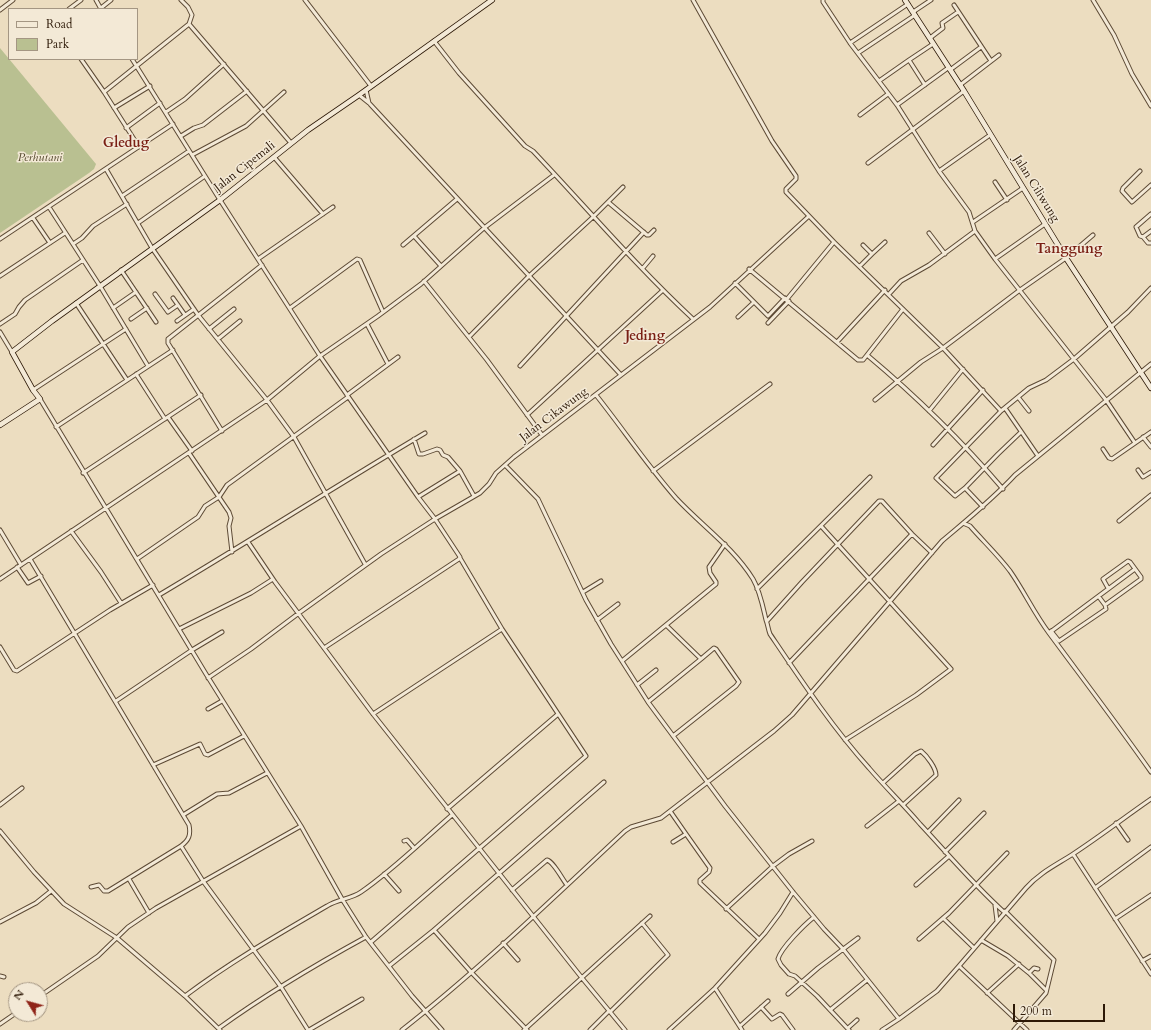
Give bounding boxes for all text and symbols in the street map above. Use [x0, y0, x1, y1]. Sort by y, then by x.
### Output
legend [8, 8, 138, 60]
text: Road [46, 16, 72, 32]
text: Park [46, 36, 69, 52]
district label: Gledug [103, 136, 149, 152]
street label: Jalan Cipemali [212, 139, 278, 195]
park label: Perhutani [18, 151, 62, 165]
street label: Jalan Ciliwung [1010, 153, 1062, 225]
district label: Tanggung [1036, 242, 1102, 258]
district label: Jeding [625, 329, 665, 345]
street label: Jalan Cikawung [517, 385, 591, 445]
north arrow [8, 982, 48, 1022]
text: N [10, 987, 28, 1003]
scale bar [1015, 996, 1107, 1022]
text: 200 m [1020, 1003, 1052, 1019]

